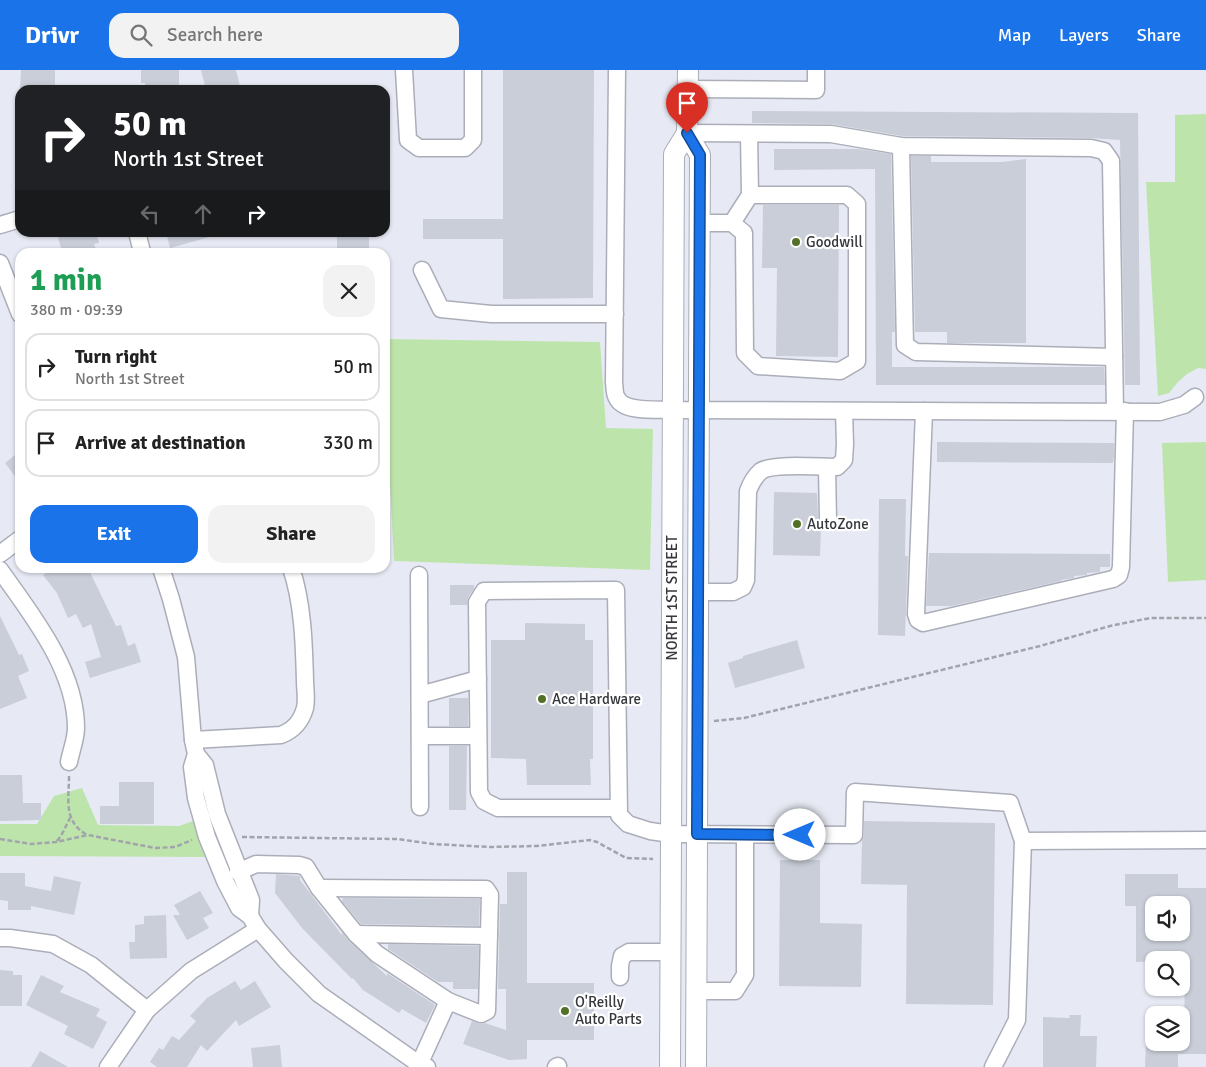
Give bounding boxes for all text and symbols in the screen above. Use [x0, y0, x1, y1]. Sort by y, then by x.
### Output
search box [109, 13, 459, 58]
text: Drivr [25, 20, 79, 50]
icon: search [127, 21, 155, 49]
text: Search here [167, 23, 263, 47]
text: Map [998, 24, 1031, 46]
text: Layers [1059, 24, 1109, 46]
text: Share [1137, 24, 1181, 46]
pin [666, 82, 708, 133]
icon: arrive [673, 89, 701, 117]
text: 50 m [113, 102, 187, 145]
icon: right [30, 105, 95, 170]
text: North 1st Street [113, 145, 264, 172]
icon: left [136, 200, 164, 228]
icon: ahead [189, 200, 217, 228]
icon: right [242, 200, 270, 228]
place label: Goodwill [806, 233, 863, 251]
marker: Goodwill [790, 236, 802, 248]
text: 1 min [30, 262, 102, 299]
button: close [323, 265, 375, 317]
text: 380 m · 09:39 [30, 300, 123, 320]
text: Turn right [75, 345, 157, 369]
icon: right [32, 353, 60, 381]
text: 50 m [333, 355, 373, 379]
text: North 1st Street [75, 369, 185, 389]
icon: arrive [32, 429, 60, 457]
text: Arrive at destination [75, 431, 246, 455]
text: 330 m [323, 431, 373, 455]
button: Exit [30, 505, 198, 563]
button: Share [208, 505, 375, 563]
place label: AutoZone [807, 515, 869, 533]
marker: AutoZone [791, 518, 803, 530]
street label: NORTH 1ST STREET [663, 535, 681, 661]
place label: Ace Hardware [552, 690, 641, 708]
marker: Ace Hardware [536, 693, 548, 705]
position arrow [773, 808, 825, 860]
map controls [1145, 896, 1190, 1051]
button: sound [1145, 896, 1190, 941]
button: search [1145, 951, 1190, 996]
place label: O'Reilly Auto Parts [575, 993, 642, 1028]
marker: O'Reilly Auto Parts [559, 1005, 571, 1017]
button: layers [1145, 1006, 1190, 1051]

